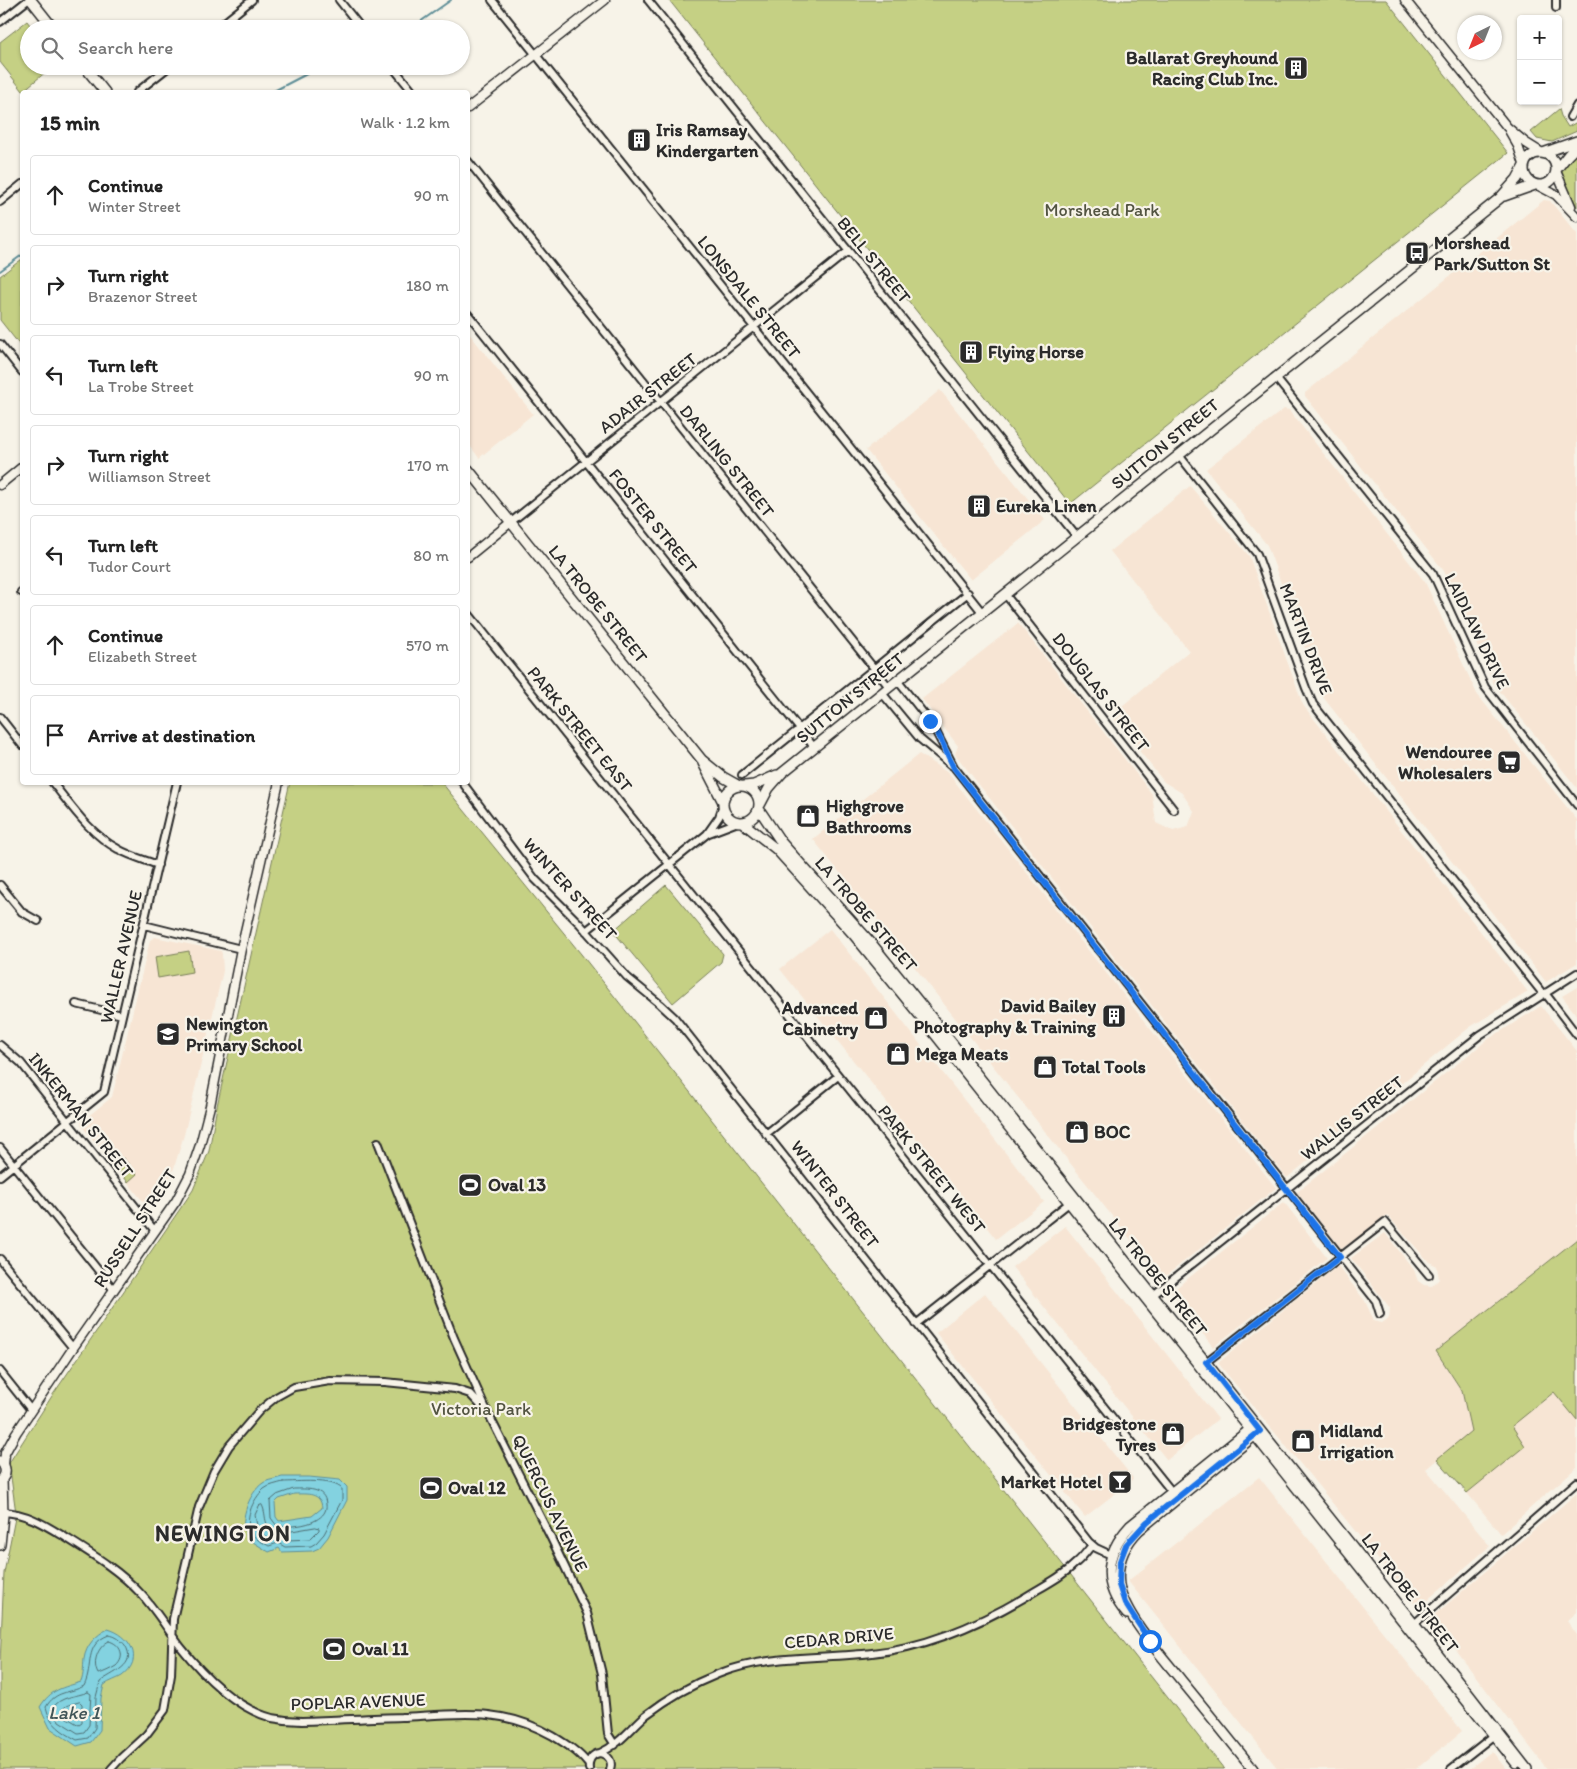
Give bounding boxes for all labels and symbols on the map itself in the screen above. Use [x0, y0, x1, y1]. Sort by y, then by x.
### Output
north arrow [1457, 15, 1502, 60]
place label: Ballarat Greyhound Racing Club Inc. [1126, 47, 1278, 90]
building icon: Ballarat Greyhound Racing Club Inc. [1283, 55, 1309, 81]
place label: Iris Ramsay Kindergarten [656, 119, 759, 162]
building icon: Iris Ramsay Kindergarten [626, 127, 652, 153]
park label: Morshead Park [1044, 199, 1160, 221]
street label: BELL STREET [832, 212, 916, 308]
street label: LONSDALE STREET [693, 231, 805, 363]
place label: Morshead Park/Sutton St [1434, 232, 1550, 275]
bus stop icon: Morshead Park/Sutton St [1404, 240, 1430, 266]
building icon: Flying Horse [958, 339, 984, 365]
place label: Flying Horse [988, 341, 1084, 363]
street label: ADAIR STREET [595, 348, 701, 438]
street label: SUTTON STREET [1107, 394, 1223, 494]
street label: DARLING STREET [675, 400, 779, 522]
street label: FOSTER STREET [604, 464, 702, 578]
building icon: Eureka Linen [966, 493, 992, 519]
place label: Eureka Linen [996, 495, 1098, 517]
street label: LA TROBE STREET [544, 540, 652, 668]
street label: LAIDLAW DRIVE [1439, 569, 1515, 693]
street label: MARTIN DRIVE [1275, 580, 1337, 698]
street label: DOUGLAS STREET [1048, 628, 1154, 756]
street label: SUTTON STREET [792, 648, 908, 748]
street label: PARK STREET EAST [523, 662, 637, 796]
route end [919, 710, 942, 733]
place label: Wendouree Wholesalers [1398, 741, 1492, 784]
supermarket icon: Wendouree Wholesalers [1496, 749, 1522, 775]
place label: Highgrove Bathrooms [826, 795, 911, 838]
shop icon: Highgrove Bathrooms [795, 803, 821, 829]
street label: WINTER STREET [518, 833, 622, 945]
street label: LA TROBE STREET [810, 852, 922, 976]
street label: WALLER AVENUE [95, 888, 147, 1026]
place label: David Bailey Photography & Training [914, 995, 1097, 1038]
place label: Advanced Cabinetry [781, 997, 859, 1040]
building icon: David Bailey Photography & Training [1101, 1003, 1127, 1029]
shop icon: Advanced Cabinetry [863, 1005, 889, 1031]
place label: Newington Primary School [186, 1013, 303, 1056]
school or university icon: Newington Primary School [155, 1021, 181, 1047]
shop icon: Mega Meats [885, 1041, 911, 1067]
place label: Mega Meats [916, 1043, 1008, 1065]
street label: INKERMAN STREET [24, 1048, 138, 1182]
shop icon: Total Tools [1032, 1054, 1058, 1080]
place label: Total Tools [1061, 1056, 1146, 1078]
street label: WALLIS STREET [1296, 1071, 1408, 1165]
street label: PARK STREET WEST [873, 1100, 991, 1238]
shop icon: BOC [1064, 1119, 1090, 1145]
place label: BOC [1094, 1121, 1131, 1143]
street label: WINTER STREET [786, 1136, 884, 1252]
street label: RUSSELL STREET [89, 1165, 181, 1291]
sports icon: Oval 13 [457, 1172, 483, 1198]
place label: Oval 13 [488, 1174, 546, 1196]
street label: LA TROBE STREET [1104, 1213, 1212, 1341]
park label: Victoria Park [431, 1398, 531, 1420]
place label: Bridgestone Tyres [1063, 1413, 1156, 1456]
place label: Midland Irrigation [1320, 1420, 1394, 1463]
shop icon: Bridgestone Tyres [1160, 1421, 1186, 1447]
shop icon: Midland Irrigation [1290, 1428, 1316, 1454]
street label: QUERCUS AVENUE [507, 1431, 593, 1575]
bar icon: Market Hotel [1107, 1469, 1133, 1495]
place label: Market Hotel [1001, 1471, 1103, 1493]
sports icon: Oval 12 [418, 1475, 444, 1501]
place label: Oval 12 [448, 1477, 506, 1499]
district label: NEWINGTON [155, 1520, 291, 1547]
street label: LA TROBE STREET [1356, 1529, 1464, 1657]
street label: CEDAR DRIVE [783, 1622, 895, 1654]
route start [1139, 1630, 1162, 1653]
sports icon: Oval 11 [321, 1636, 347, 1662]
place label: Oval 11 [352, 1638, 409, 1660]
street label: POPLAR AVENUE [290, 1689, 426, 1715]
water label: Lake 1 [48, 1701, 100, 1724]

